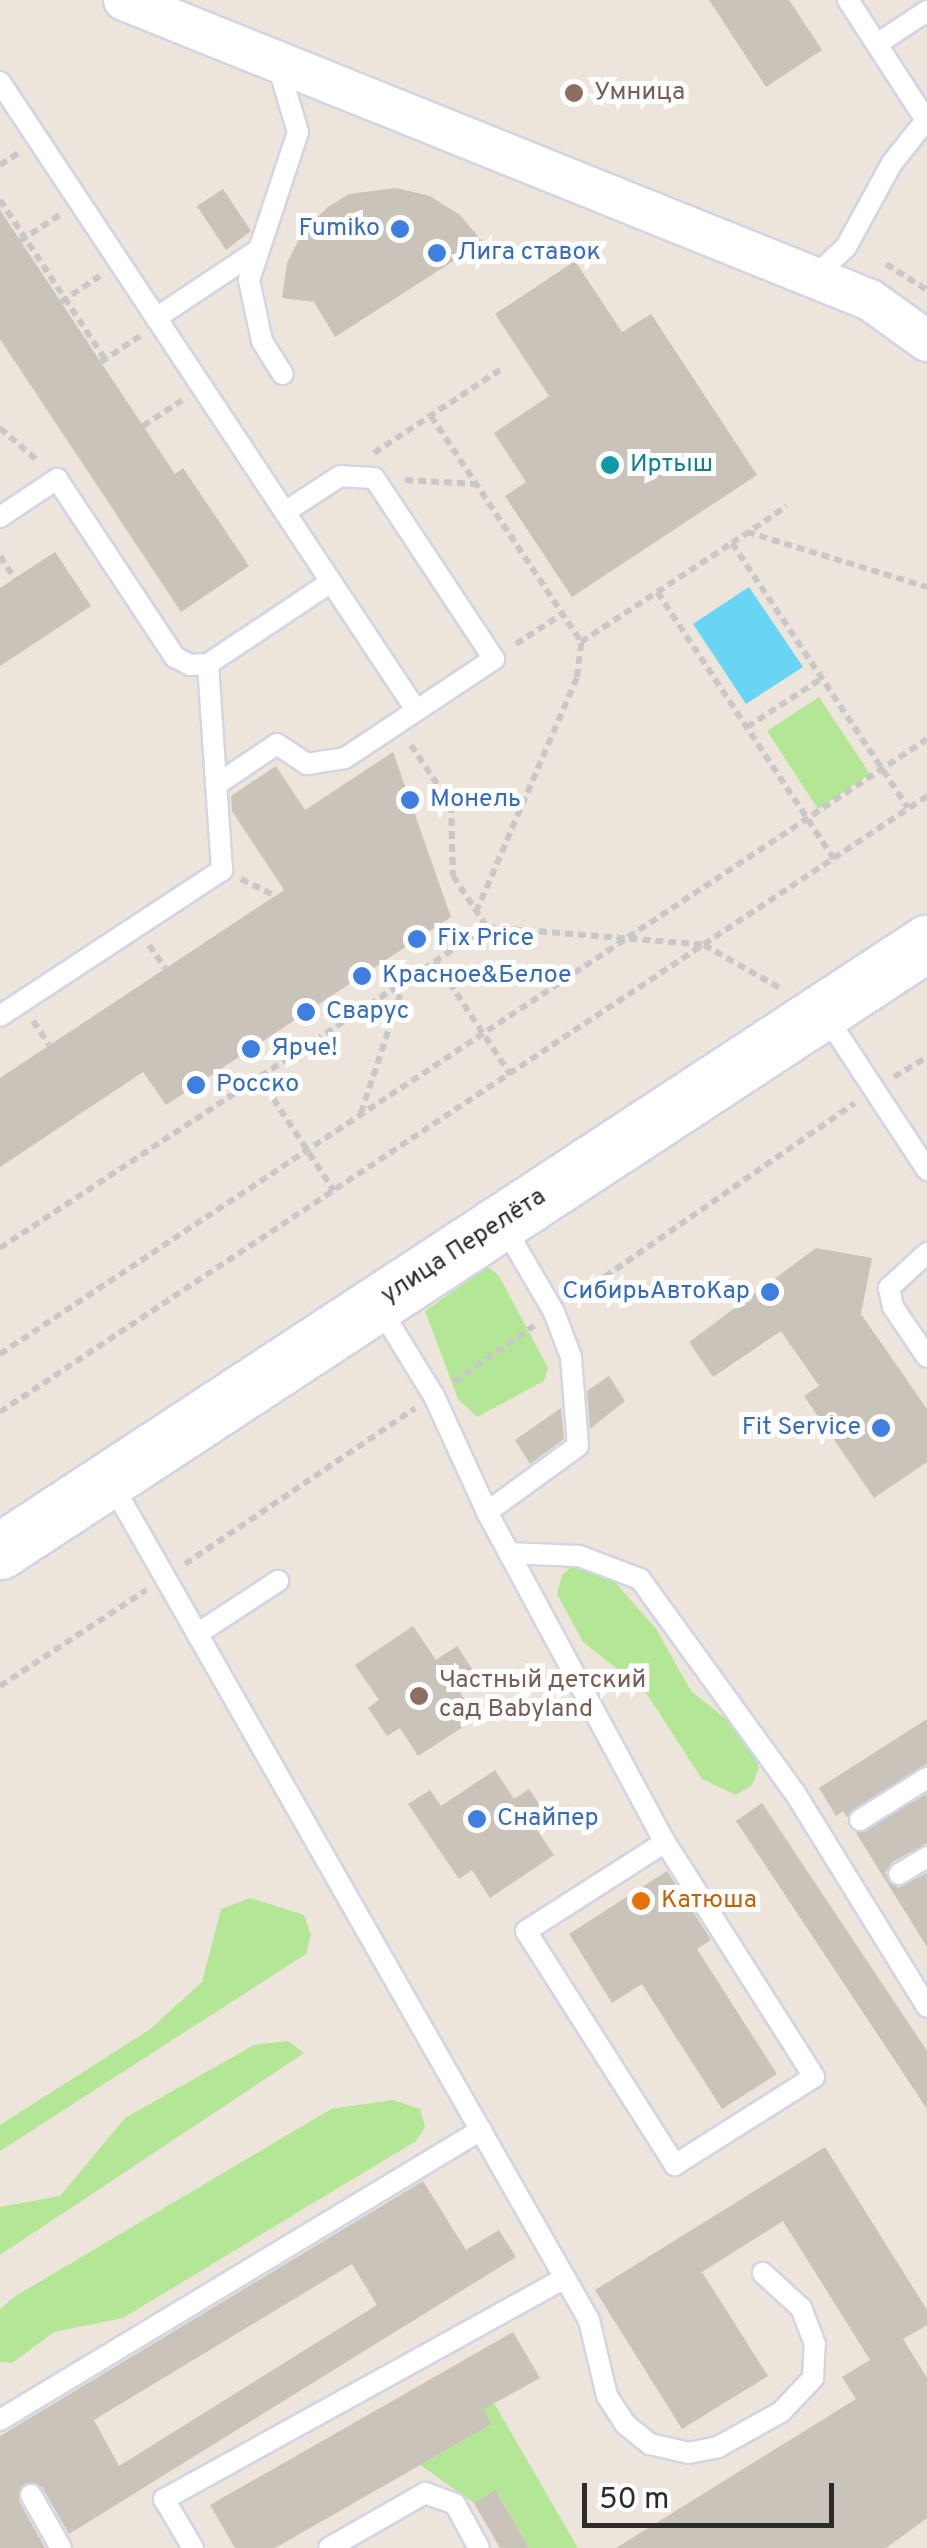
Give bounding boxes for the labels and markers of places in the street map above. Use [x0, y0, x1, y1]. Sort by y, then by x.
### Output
place label: Умница [594, 78, 685, 108]
marker: Умница [563, 82, 585, 104]
place label: Fumiko [299, 214, 380, 244]
marker: Fumiko [389, 218, 411, 240]
place label: Лига ставок [457, 238, 601, 268]
marker: Лига ставок [426, 242, 448, 264]
place label: Иртыш [630, 450, 713, 480]
marker: Иртыш [599, 454, 621, 476]
place label: Монель [430, 785, 521, 815]
marker: Монель [399, 789, 421, 811]
place label: Fix Price [437, 924, 534, 954]
marker: Fix Price [406, 928, 428, 950]
place label: Красное&Белое [382, 961, 571, 991]
marker: Красное&Белое [351, 965, 373, 987]
place label: Сварус [326, 997, 409, 1027]
marker: Сварус [295, 1001, 317, 1023]
place label: Ярче! [271, 1034, 338, 1064]
marker: Ярче! [240, 1038, 262, 1060]
place label: Росско [216, 1070, 299, 1100]
marker: Росско [185, 1074, 207, 1096]
place label: СибирьАвтоКар [562, 1277, 750, 1307]
marker: СибирьАвтоКар [759, 1281, 781, 1303]
place label: Fit Service [742, 1413, 861, 1443]
marker: Fit Service [870, 1417, 892, 1439]
place label: Частный детский сад Babyland [439, 1667, 646, 1726]
marker: Частный детский сад Babyland [408, 1685, 430, 1707]
place label: Снайпер [497, 1804, 599, 1834]
marker: Снайпер [466, 1808, 488, 1830]
place label: Катюша [661, 1886, 757, 1916]
marker: Катюша [630, 1890, 652, 1912]

